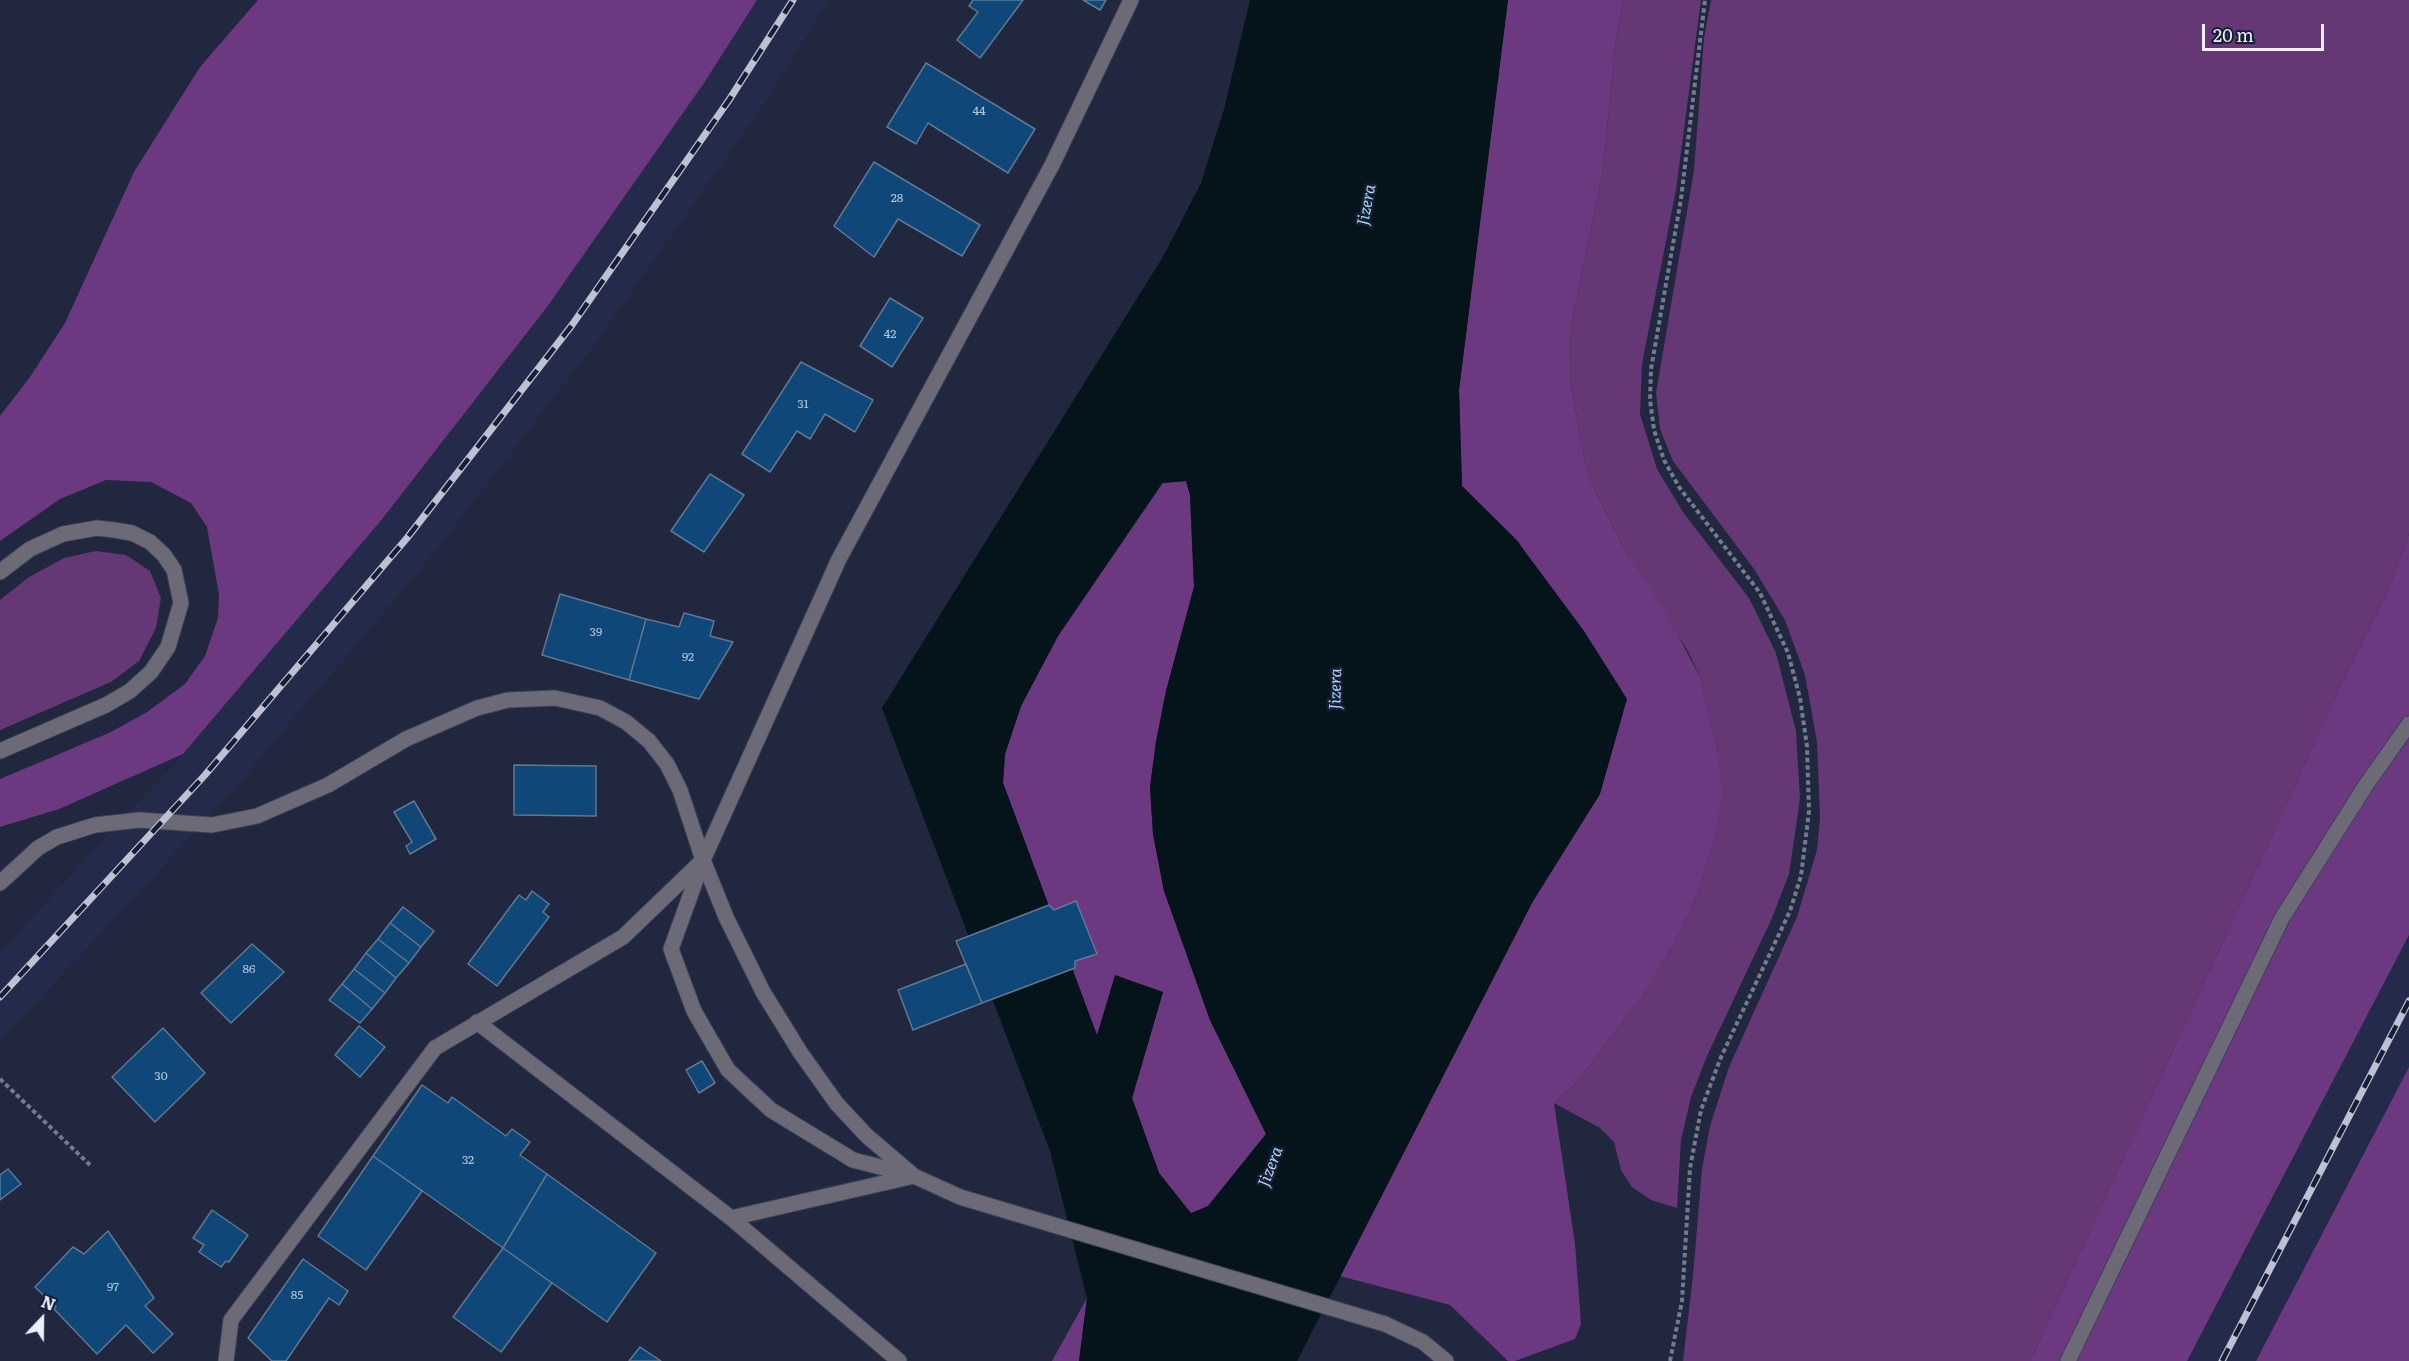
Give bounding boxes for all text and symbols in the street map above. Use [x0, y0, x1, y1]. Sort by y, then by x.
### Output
scale bar [2205, 12, 2326, 50]
text: 20 m [2213, 21, 2254, 48]
house number: 44 [972, 104, 986, 118]
water label: Jizera [1354, 183, 1380, 227]
house number: 28 [891, 191, 903, 205]
house number: 42 [884, 327, 896, 341]
house number: 31 [797, 397, 809, 411]
house number: 39 [590, 625, 602, 639]
house number: 92 [682, 650, 694, 664]
water label: Jizera [1326, 668, 1346, 710]
house number: 86 [242, 962, 256, 976]
house number: 30 [154, 1069, 168, 1083]
water label: Jizera [1255, 1144, 1287, 1190]
house number: 32 [462, 1153, 474, 1167]
house number: 97 [107, 1280, 119, 1294]
house number: 85 [291, 1288, 303, 1302]
north arrow [12, 1289, 72, 1349]
text: N [38, 1289, 59, 1316]

